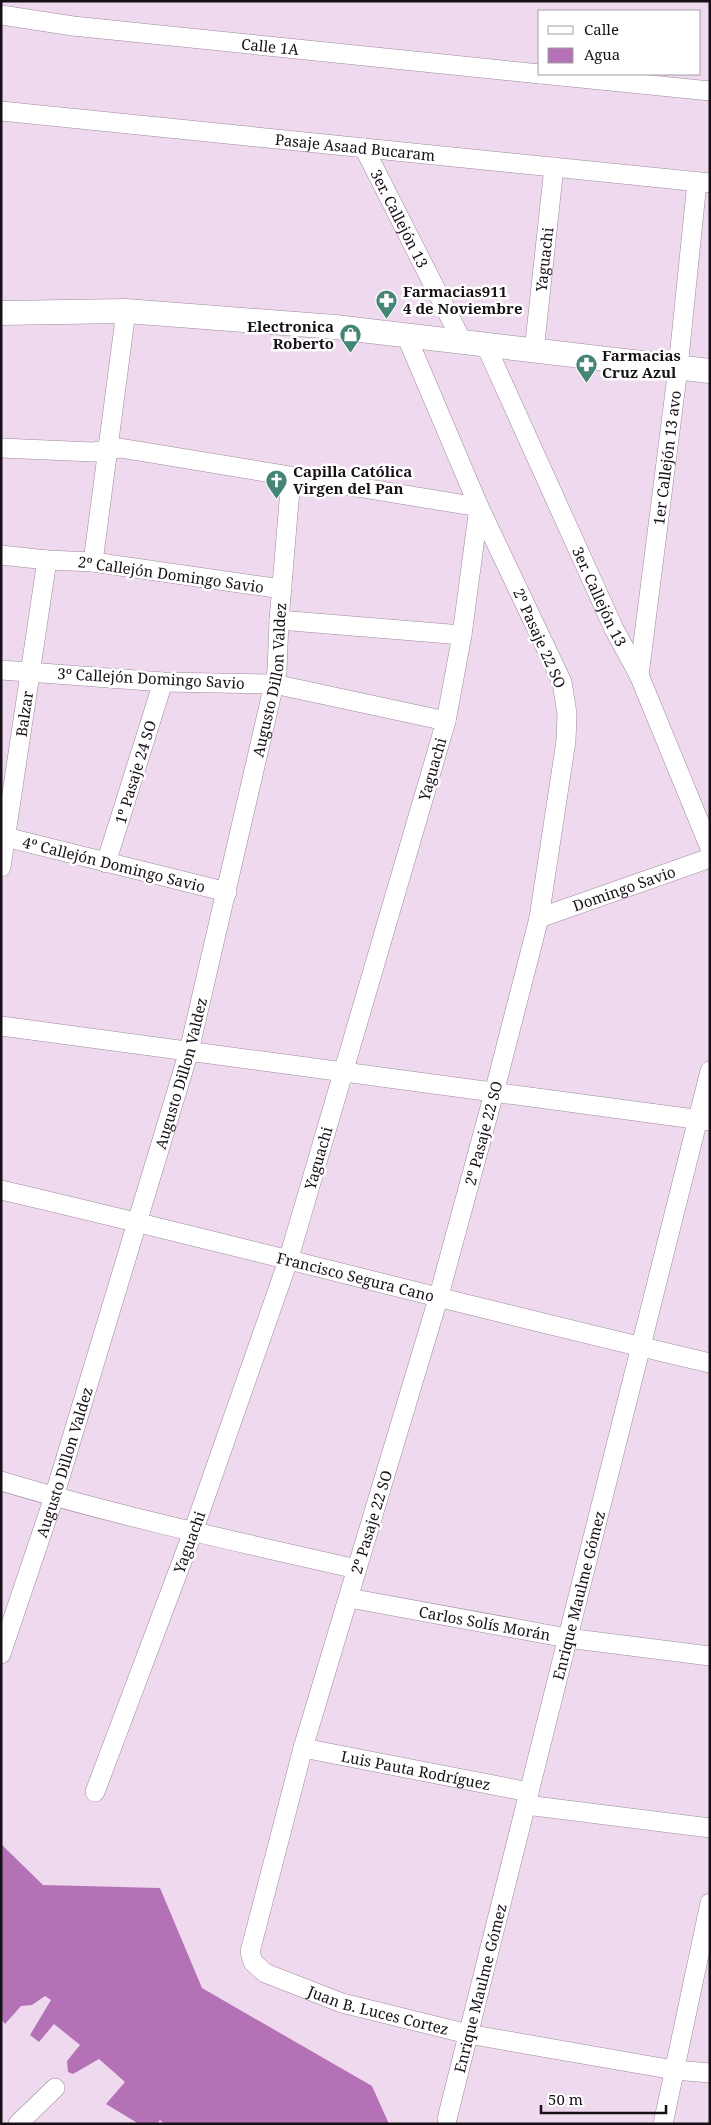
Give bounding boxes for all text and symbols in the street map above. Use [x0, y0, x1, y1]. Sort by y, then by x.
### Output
legend [538, 10, 701, 75]
text: Calle [584, 19, 619, 39]
street label: Calle 1A [240, 33, 300, 59]
text: Agua [584, 44, 620, 64]
street label: Pasaje Asaad Bucaram [274, 129, 436, 165]
street label: 3er. Callejón 13 [366, 166, 433, 271]
street label: Yaguachi [530, 226, 557, 294]
place label: Farmacias911 4 de Noviembre [403, 281, 523, 318]
pharmacy icon: Farmacias911 4 de Noviembre [375, 288, 399, 319]
place label: Electronica Roberto [247, 316, 334, 353]
shop icon: Electronica Roberto [338, 323, 362, 354]
place label: Farmacias Cruz Azul [602, 345, 681, 382]
pharmacy icon: Farmacias Cruz Azul [574, 352, 598, 383]
street label: 1er Callejón 13 avo [648, 389, 685, 526]
place label: Capilla Católica Virgen del Pan [293, 461, 412, 498]
church icon: Capilla Católica Virgen del Pan [265, 468, 289, 499]
street label: 3er. Callejón 13 [568, 543, 632, 650]
street label: 2º Callejón Domingo Savio [77, 551, 265, 597]
street label: 2º Pasaje 22 SO [509, 585, 571, 691]
street label: Augusto Dillon Valdez [247, 602, 290, 759]
street label: 3º Callejón Domingo Savio [57, 663, 245, 693]
street label: Balzar [11, 689, 37, 738]
street label: 1º Pasaje 24 SO [110, 718, 160, 826]
street label: Yaguachi [413, 735, 451, 804]
street label: 4º Callejón Domingo Savio [21, 832, 207, 896]
street label: Domingo Savio [570, 861, 678, 915]
street label: Augusto Dillon Valdez [150, 996, 211, 1152]
street label: 2º Pasaje 22 SO [459, 1079, 507, 1187]
street label: Yaguachi [299, 1124, 337, 1193]
street label: Francisco Segura Cano [275, 1247, 436, 1306]
street label: Augusto Dillon Valdez [31, 1384, 97, 1540]
street label: 2º Pasaje 22 SO [346, 1468, 396, 1576]
street label: Yaguachi [168, 1508, 210, 1577]
street label: Enrique Maulme Gómez [548, 1509, 609, 1682]
street label: Carlos Solís Morán [417, 1601, 552, 1645]
street label: Luis Pauta Rodríguez [339, 1746, 492, 1794]
street label: Enrique Maulme Gómez [449, 1901, 511, 2075]
street label: Juan B. Luces Cortez [304, 1980, 451, 2039]
scale bar [541, 2082, 666, 2114]
text: 50 m [548, 2089, 583, 2109]

